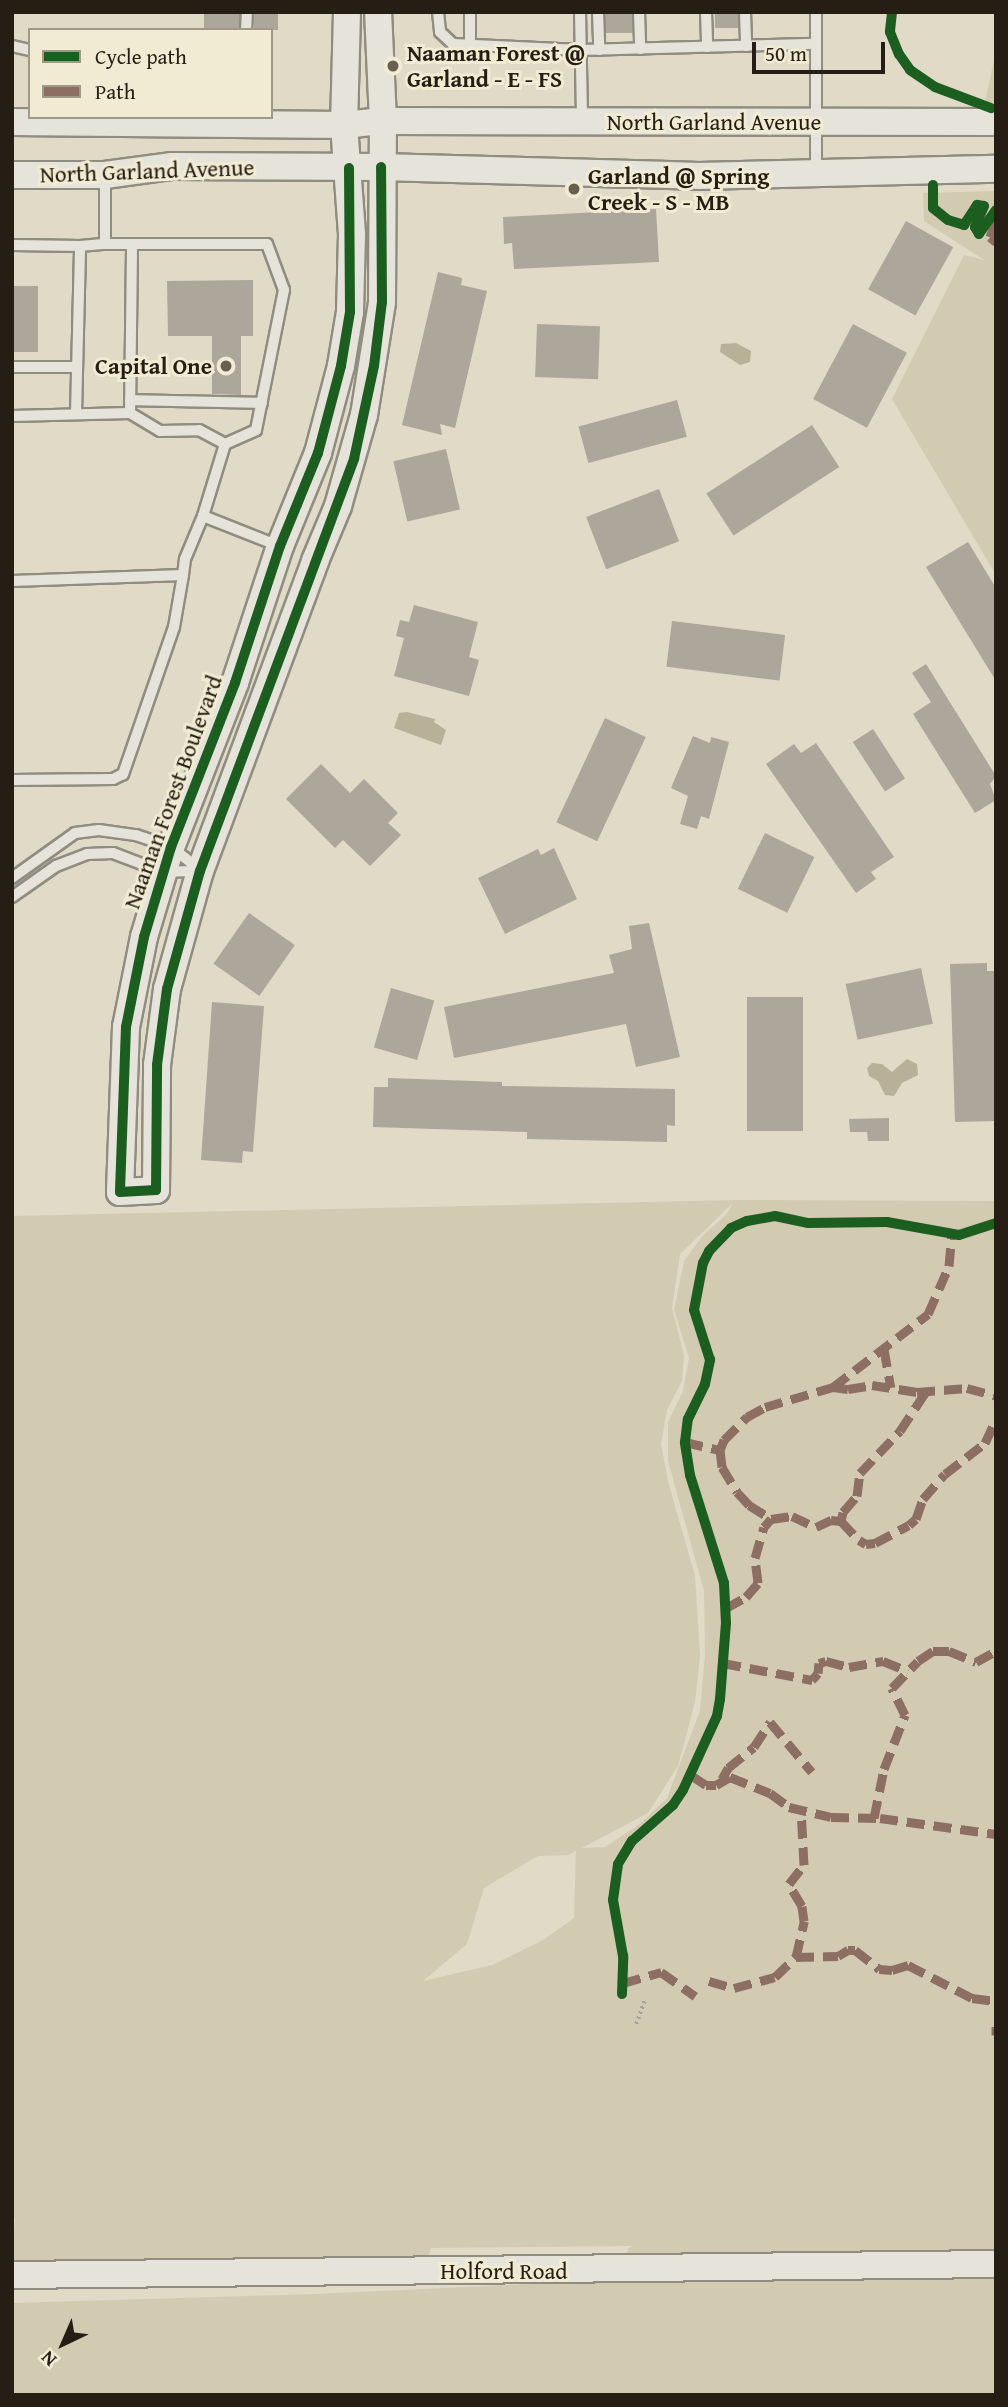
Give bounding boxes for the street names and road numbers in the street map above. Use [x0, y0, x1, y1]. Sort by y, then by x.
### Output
street label: North Garland Avenue [607, 108, 821, 136]
street label: North Garland Avenue [39, 153, 255, 189]
street label: Naaman Forest Boulevard [118, 671, 228, 913]
street label: Holford Road [440, 2257, 568, 2285]

